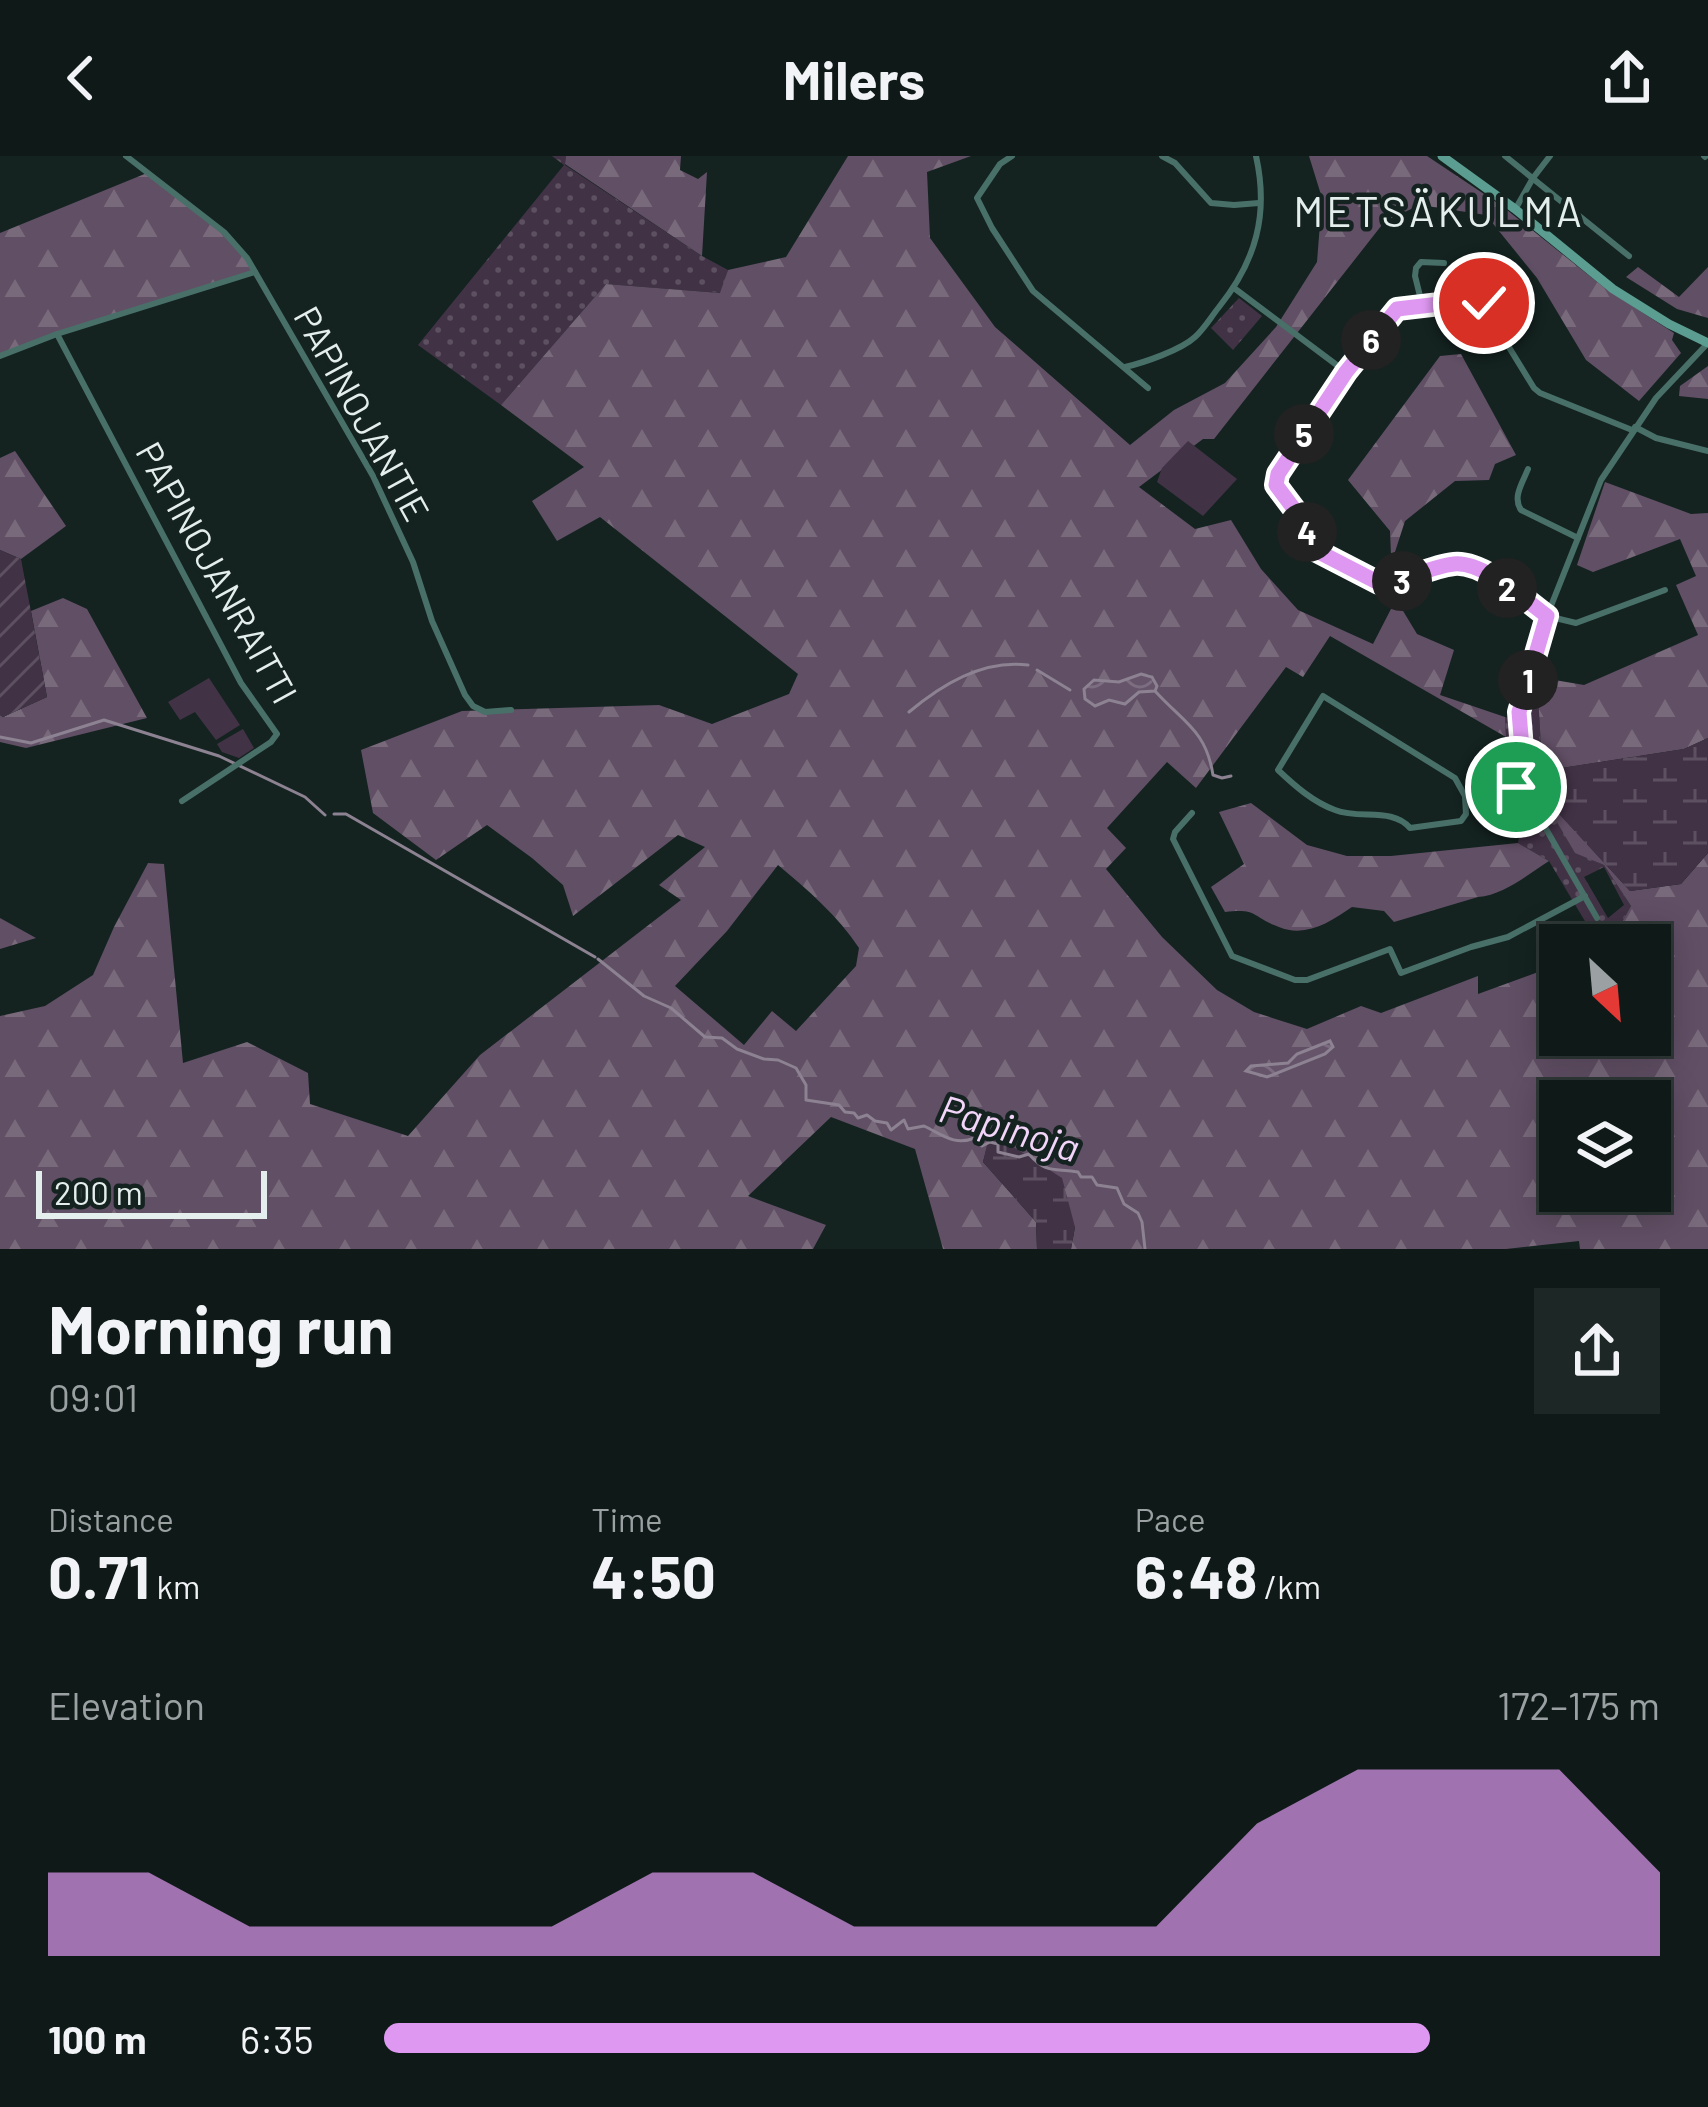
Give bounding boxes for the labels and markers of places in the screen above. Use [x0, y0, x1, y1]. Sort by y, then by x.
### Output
pin [1433, 252, 1535, 354]
pin: 6 [1341, 310, 1401, 370]
pin: 5 [1274, 404, 1334, 464]
pin: 4 [1277, 502, 1337, 562]
pin: 3 [1372, 551, 1432, 611]
pin: 2 [1477, 558, 1537, 618]
pin: 1 [1498, 650, 1558, 710]
pin [1465, 736, 1567, 838]

